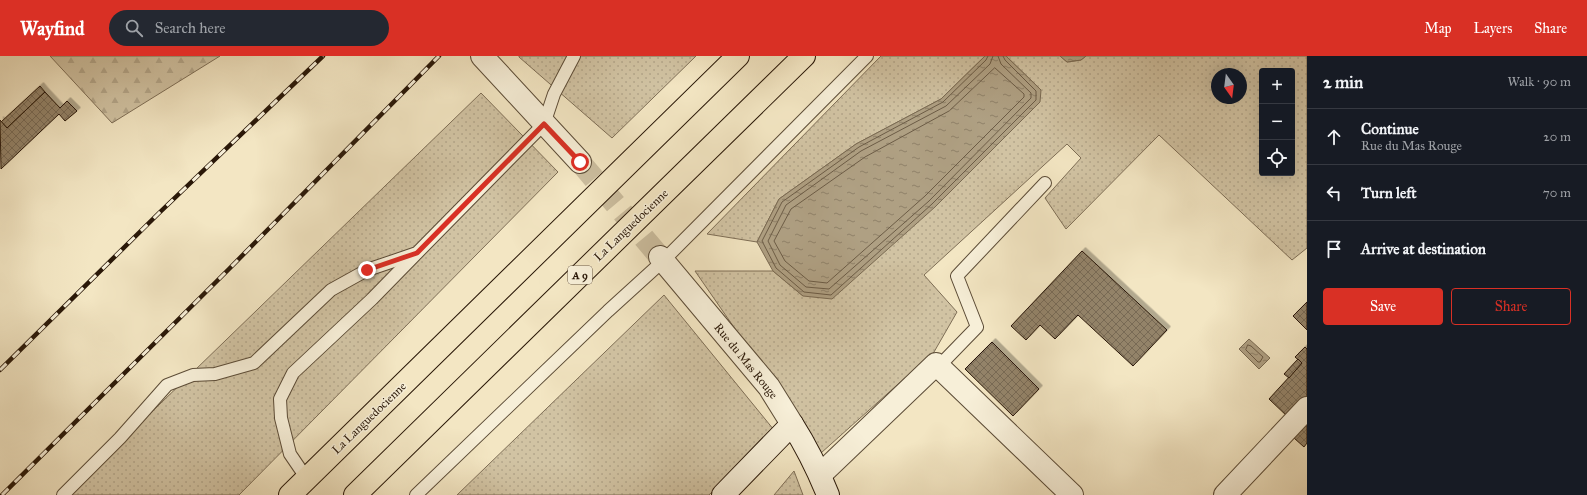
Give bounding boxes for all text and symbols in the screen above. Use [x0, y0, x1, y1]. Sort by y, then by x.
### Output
search box [109, 10, 389, 46]
text: Wayfind [20, 17, 85, 40]
icon: search [123, 17, 145, 39]
text: Search here [155, 19, 226, 37]
text: Map [1424, 20, 1452, 37]
text: Layers [1474, 20, 1512, 37]
text: Share [1534, 20, 1567, 37]
north arrow [1211, 68, 1247, 104]
map controls [1259, 68, 1295, 176]
button: + [1259, 68, 1295, 104]
text: 2 min [1323, 72, 1363, 93]
text: Walk · 90 m [1508, 74, 1571, 90]
button: − [1259, 104, 1295, 140]
text: Continue [1361, 120, 1419, 138]
icon: ahead [1323, 126, 1345, 148]
text: 20 m [1543, 129, 1571, 145]
text: Rue du Mas Rouge [1361, 138, 1462, 154]
button: locate [1259, 140, 1295, 176]
route start [571, 153, 589, 171]
icon: left [1323, 182, 1345, 204]
text: Turn left [1361, 184, 1417, 202]
text: 70 m [1543, 185, 1571, 201]
street label: La Languedocienne [591, 186, 672, 265]
icon: arrive [1323, 238, 1345, 260]
text: Arrive at destination [1361, 240, 1486, 258]
route end [358, 261, 376, 279]
road number: A 9 [568, 266, 592, 284]
button: Save [1323, 288, 1443, 325]
button: Share [1451, 288, 1571, 325]
street label: Rue du Mas Rouge [710, 320, 781, 402]
street label: La Languedocienne [329, 379, 410, 458]

